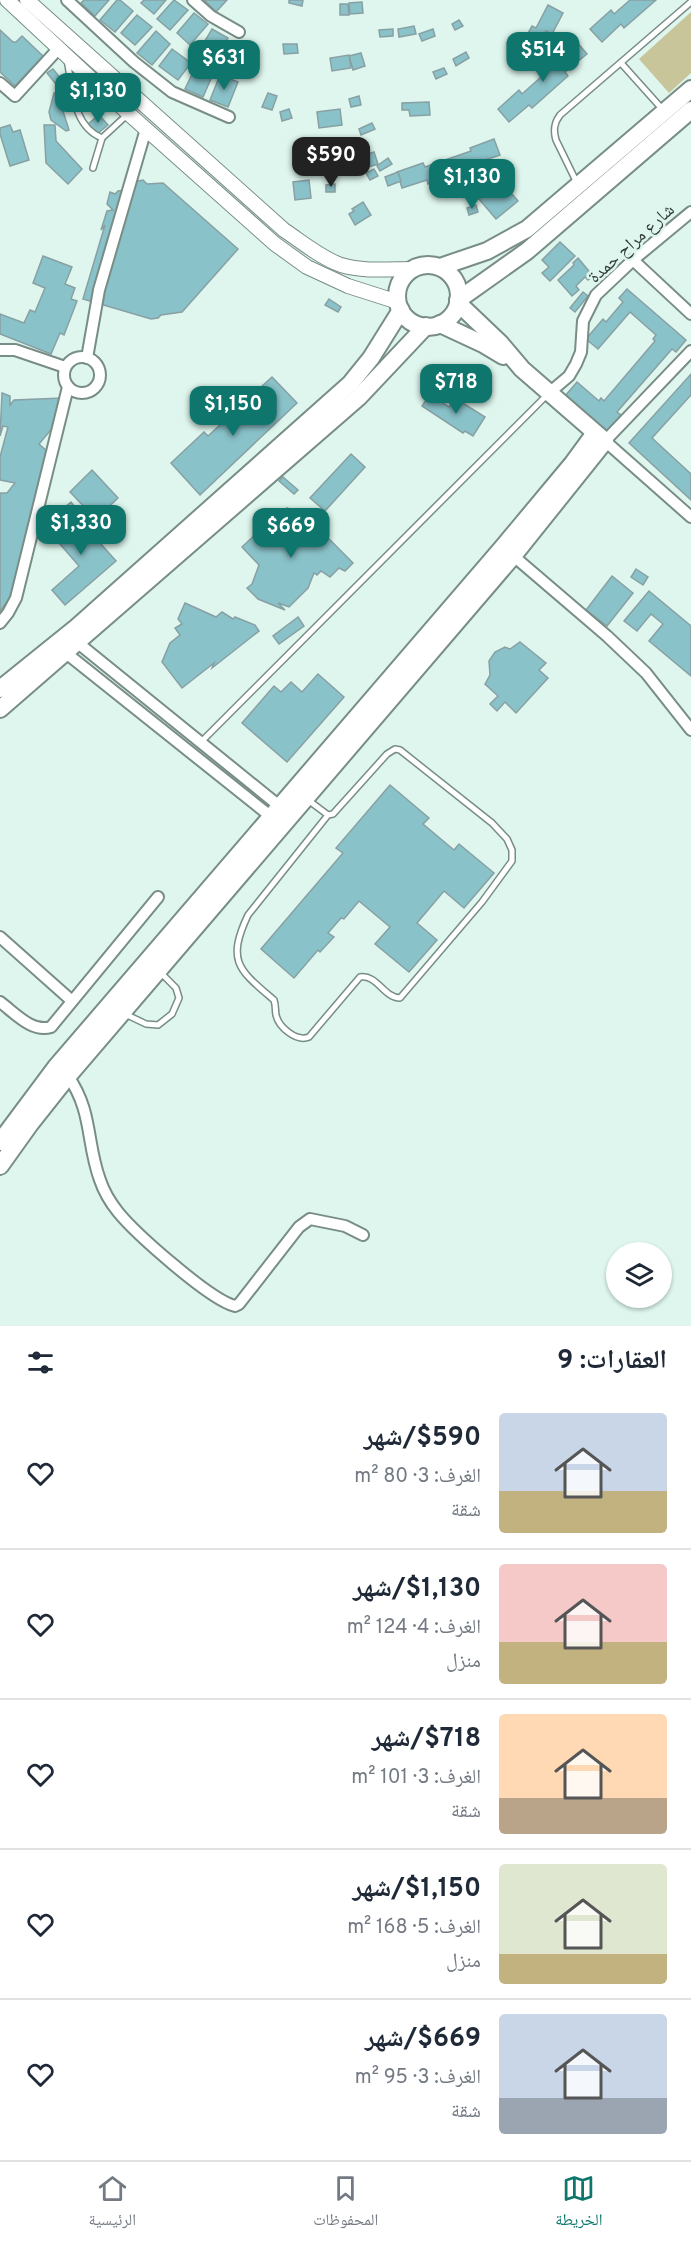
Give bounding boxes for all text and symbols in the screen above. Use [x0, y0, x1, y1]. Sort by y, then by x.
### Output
pin: $514 [507, 32, 579, 83]
text: $514 [520, 38, 566, 64]
pin: $631 [188, 40, 260, 91]
text: $631 [202, 46, 246, 72]
pin: $1,130 [49, 73, 147, 124]
text: $1,130 [69, 79, 127, 105]
pin: $590 [295, 137, 367, 188]
text: $590 [306, 143, 356, 169]
pin: $1,130 [423, 159, 521, 210]
text: $1,130 [443, 165, 501, 191]
street label: شارع مراح حمدة [584, 199, 680, 289]
pin: $718 [420, 364, 492, 415]
text: $718 [434, 370, 478, 396]
pin: $1,150 [184, 386, 282, 437]
text: $1,150 [204, 392, 262, 418]
pin: $1,330 [32, 505, 130, 556]
pin: $669 [255, 508, 327, 559]
text: $1,330 [50, 511, 112, 537]
text: $669 [267, 514, 315, 540]
map controls [606, 1242, 672, 1308]
button: layers [606, 1242, 672, 1308]
text: العقارات: 9 [557, 1345, 667, 1378]
icon: filters [24, 1346, 57, 1379]
text: $590/شهر [364, 1422, 481, 1455]
icon: home [547, 1437, 619, 1509]
icon: heart [24, 1457, 57, 1490]
text: الغرف: 3 · 80 m² [354, 1464, 481, 1490]
text: شقة [451, 1498, 481, 1524]
text: $1,130/شهر [353, 1573, 481, 1606]
icon: home [547, 1588, 619, 1660]
icon: heart [24, 1608, 57, 1641]
text: الغرف: 4 · 124 m² [347, 1615, 481, 1641]
text: منزل [446, 1649, 481, 1675]
text: $718/شهر [372, 1723, 481, 1756]
icon: home [547, 1738, 619, 1810]
icon: heart [24, 1758, 57, 1791]
text: الغرف: 3 · 101 m² [351, 1765, 481, 1791]
text: شقة [451, 1799, 481, 1825]
text: $1,150/شهر [352, 1873, 481, 1906]
icon: home [547, 1888, 619, 1960]
icon: heart [24, 1908, 57, 1941]
text: الغرف: 5 · 168 m² [347, 1915, 481, 1941]
text: منزل [446, 1949, 481, 1975]
text: $669/شهر [365, 2023, 481, 2056]
icon: home [547, 2038, 619, 2110]
icon: heart [24, 2058, 57, 2091]
text: الغرف: 3 · 95 m² [355, 2065, 481, 2091]
text: شقة [451, 2099, 481, 2125]
tab: الرئيسية [89, 2172, 136, 2235]
tab: المحفوظات [313, 2172, 378, 2235]
tab: الخريطة [555, 2172, 602, 2235]

